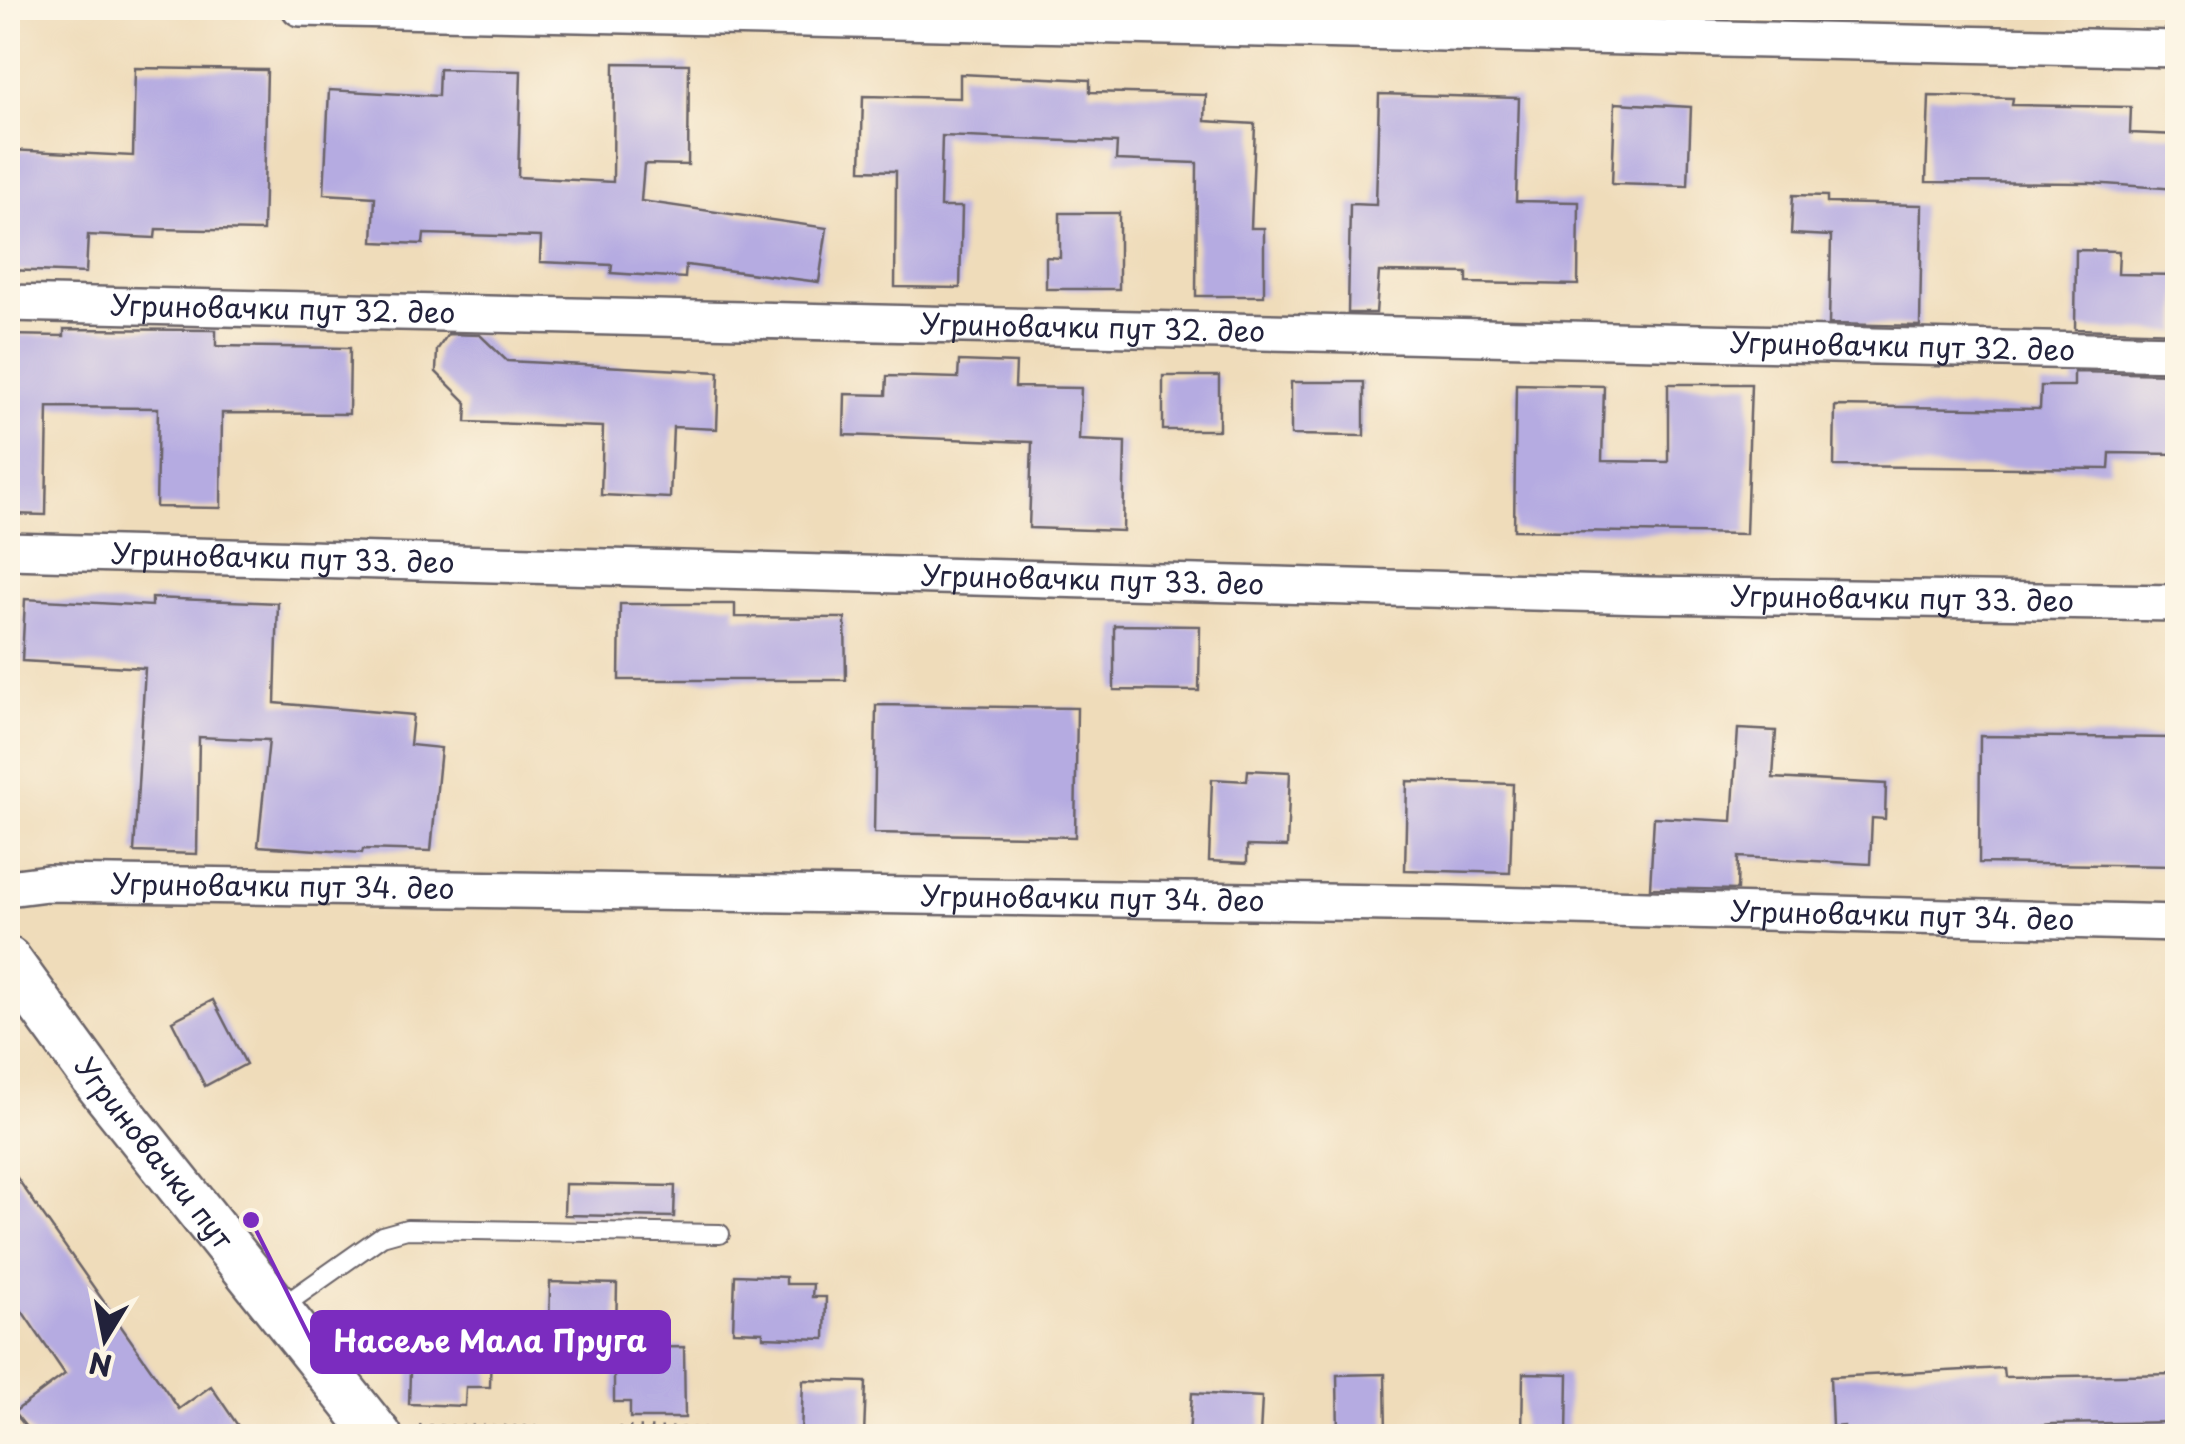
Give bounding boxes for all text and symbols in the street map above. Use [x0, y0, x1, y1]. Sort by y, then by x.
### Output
street label: Угриновачки пут 32. део [110, 282, 456, 333]
street label: Угриновачки пут 32. део [920, 301, 1266, 352]
street label: Угриновачки пут 32. део [1730, 320, 2076, 371]
street label: Угриновачки пут 33. део [111, 531, 455, 583]
street label: Угриновачки пут 33. део [920, 553, 1265, 605]
street label: Угриновачки пут 33. део [1730, 573, 2074, 621]
street label: Угриновачки пут 34. део [110, 861, 455, 909]
street label: Угриновачки пут 34. део [920, 873, 1265, 921]
street label: Угриновачки пут 34. део [1730, 888, 2075, 940]
street label: Угриновачки пут [65, 1047, 245, 1258]
north arrow [55, 1289, 155, 1389]
callout: Насеље Мала Пруга [312, 1312, 669, 1372]
text: Насеље Мала Пруга [333, 1317, 648, 1362]
text: N [86, 1342, 115, 1388]

